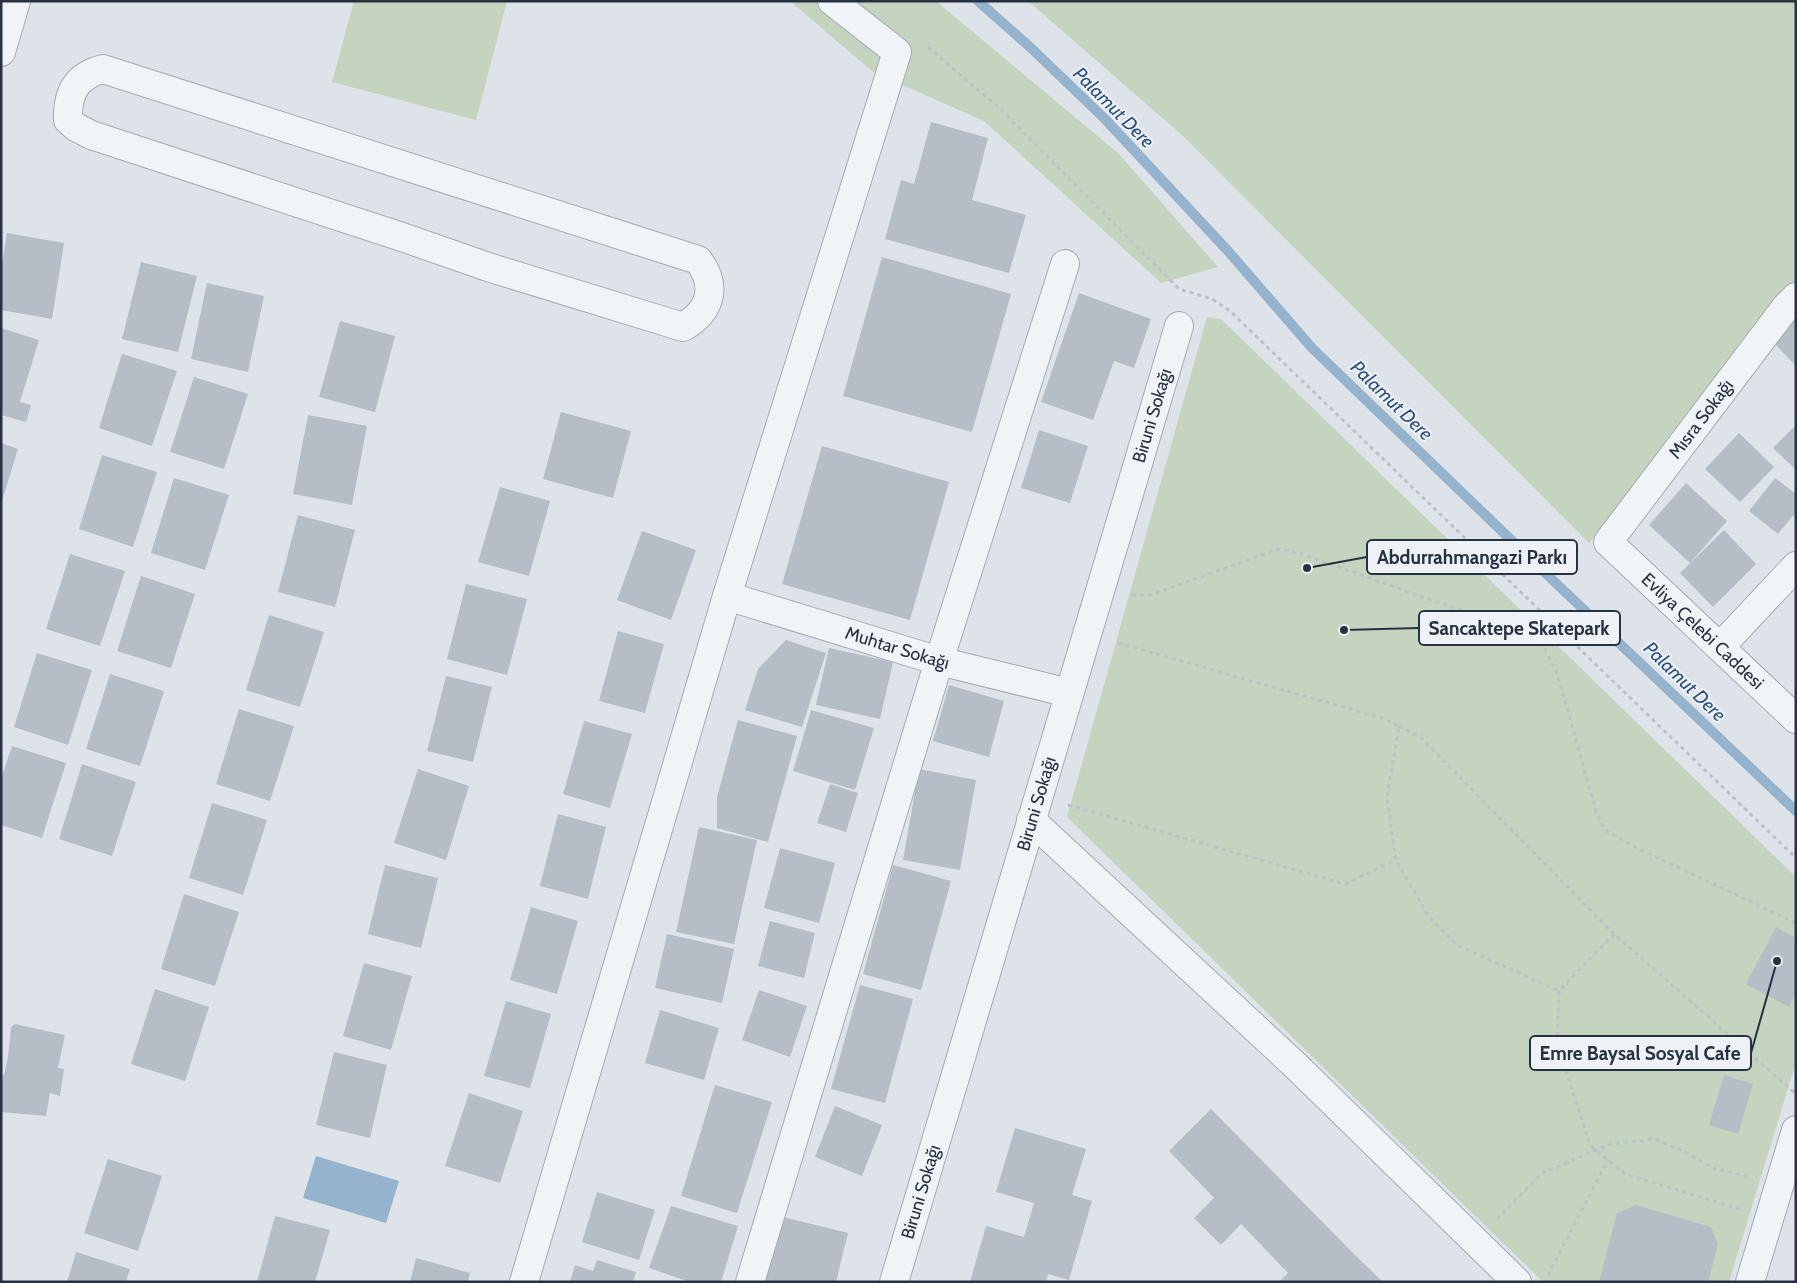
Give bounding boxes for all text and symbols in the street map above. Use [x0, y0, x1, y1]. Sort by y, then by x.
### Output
water label: Palamut Dere [1068, 62, 1159, 153]
water label: Palamut Dere [1346, 356, 1438, 445]
street label: Biruni Sokağı [1128, 366, 1177, 465]
street label: Mısra Sokağı [1664, 375, 1738, 463]
callout: Abdurrahmangazi Parkı [1367, 540, 1577, 574]
text: Abdurrahmangazi Parkı [1377, 546, 1567, 569]
street label: Evliya Çelebi Caddesi [1637, 568, 1768, 694]
callout: Sancaktepe Skatepark [1419, 611, 1620, 645]
text: Sancaktepe Skatepark [1428, 617, 1610, 640]
street label: Muhtar Sokağı [842, 622, 951, 674]
water label: Palamut Dere [1639, 637, 1731, 726]
street label: Biruni Sokağı [1012, 754, 1061, 854]
callout: Emre Baysal Sosyal Cafe [1530, 1036, 1751, 1070]
text: Emre Baysal Sosyal Cafe [1539, 1042, 1741, 1065]
street label: Biruni Sokağı [896, 1142, 945, 1242]

